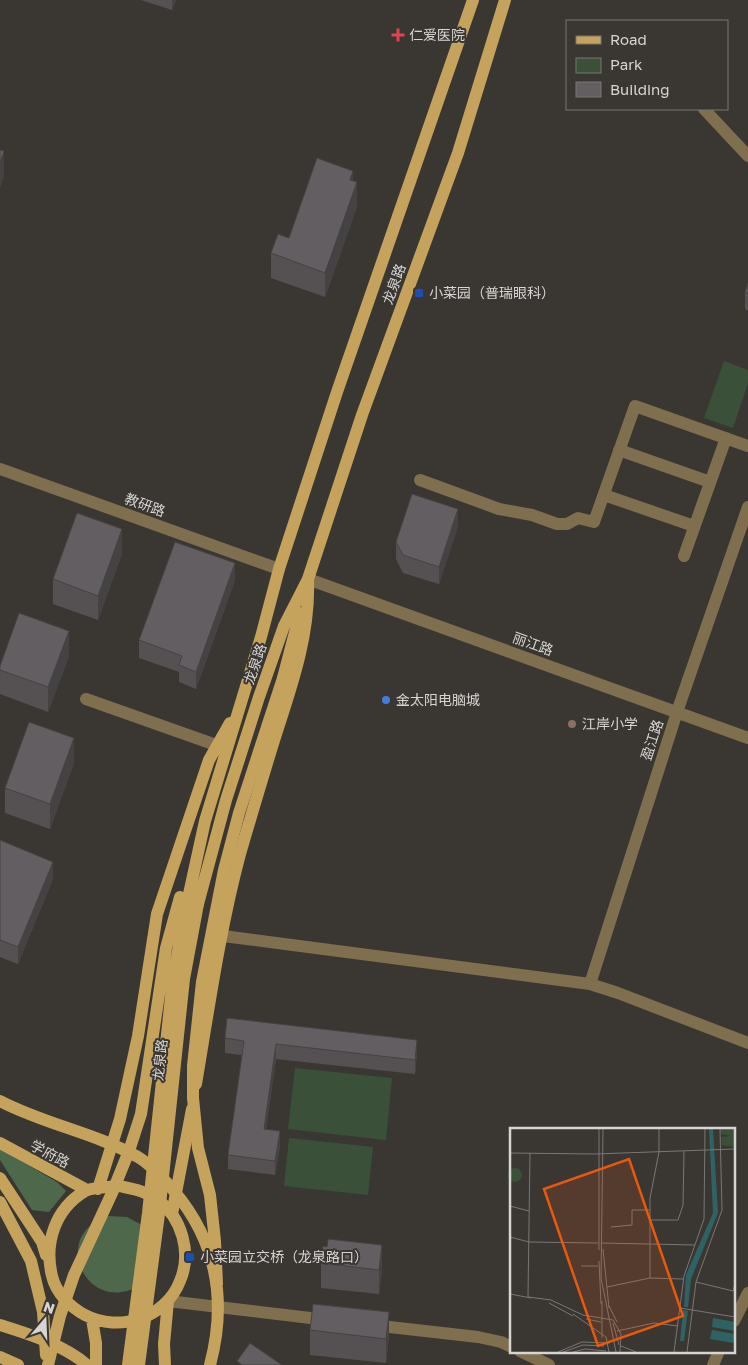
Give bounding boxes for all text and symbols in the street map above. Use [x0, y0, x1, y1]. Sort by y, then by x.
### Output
legend [566, 20, 728, 110]
place label: 仁爱医院 [409, 26, 465, 43]
marker: 仁爱医院 [391, 28, 405, 42]
text: Road [610, 30, 647, 48]
text: Park [610, 55, 643, 73]
text: Building [610, 80, 670, 98]
street label: 龙泉路 [378, 261, 409, 306]
place label: 小菜园（普瑞眼科） [429, 284, 555, 301]
marker: 小菜园（普瑞眼科） [413, 287, 425, 299]
street label: 教研路 [123, 489, 168, 520]
street label: 丽江路 [511, 628, 556, 659]
street label: 龙泉路 [240, 641, 269, 686]
place label: 金太阳电脑城 [396, 691, 480, 708]
marker: 金太阳电脑城 [380, 694, 392, 706]
place label: 江岸小学 [582, 715, 638, 732]
street label: 盈江路 [637, 717, 666, 762]
marker: 江岸小学 [566, 718, 578, 730]
street label: 龙泉路 [149, 1038, 170, 1082]
inset map [510, 1128, 736, 1352]
street label: 学府路 [28, 1136, 73, 1171]
place label: 小菜园立交桥（龙泉路口） [200, 1248, 368, 1265]
marker: 小菜园立交桥（龙泉路口） [184, 1251, 196, 1263]
north arrow [20, 1295, 70, 1345]
text: N [42, 1297, 57, 1317]

